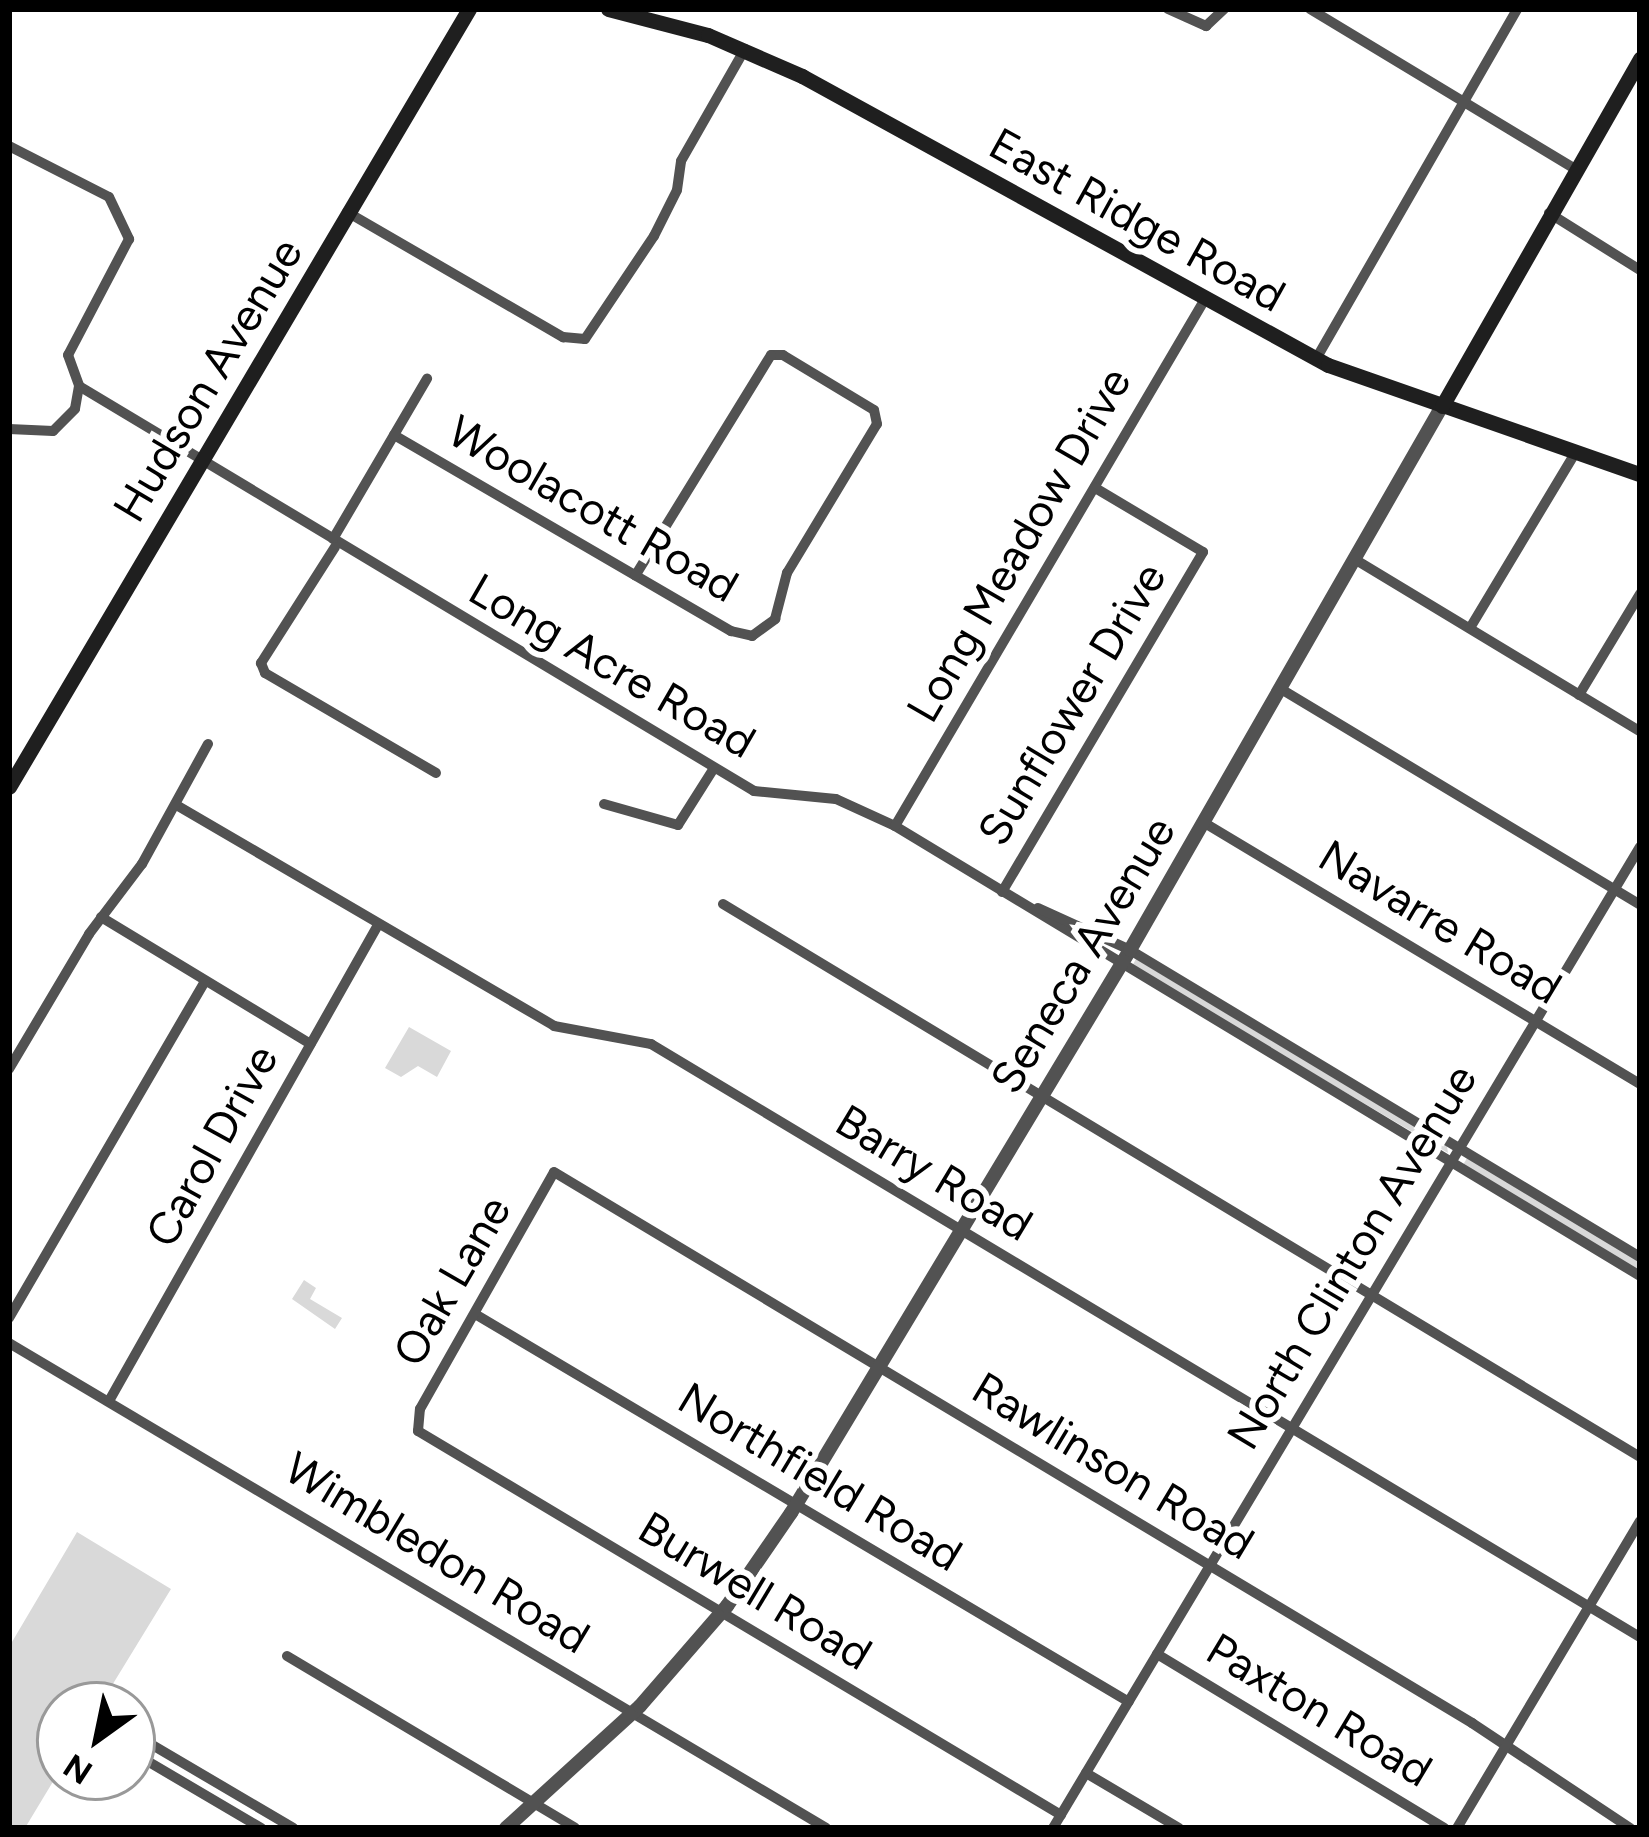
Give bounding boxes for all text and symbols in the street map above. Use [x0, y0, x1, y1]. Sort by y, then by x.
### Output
street label: East Ridge Road [980, 117, 1294, 323]
street label: Hudson Avenue [102, 229, 314, 531]
street label: Long Meadow Drive [896, 358, 1142, 732]
street label: Woolacott Road [439, 404, 747, 614]
street label: Sunflower Drive [967, 553, 1177, 855]
street label: Long Acre Road [459, 562, 765, 770]
street label: Seneca Avenue [979, 807, 1187, 1103]
street label: Navarre Road [1309, 829, 1571, 1015]
street label: Carol Drive [135, 1036, 289, 1256]
street label: North Clinton Avenue [1216, 1055, 1488, 1459]
street label: Barry Road [826, 1093, 1042, 1253]
street label: Oak Lane [382, 1187, 522, 1375]
street label: Rawlinson Road [963, 1361, 1263, 1571]
street label: Northfield Road [669, 1371, 971, 1583]
street label: Wimbledon Road [275, 1441, 599, 1665]
street label: Burwell Road [629, 1500, 881, 1682]
street label: Paxton Road [1197, 1622, 1441, 1798]
north arrow [36, 1681, 156, 1801]
text: N [56, 1746, 99, 1792]

